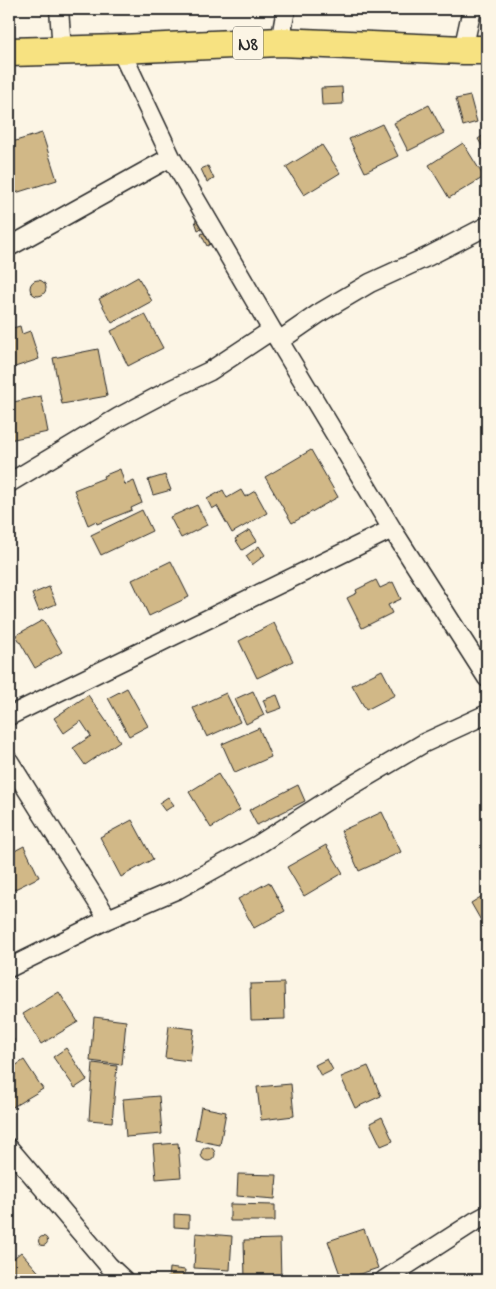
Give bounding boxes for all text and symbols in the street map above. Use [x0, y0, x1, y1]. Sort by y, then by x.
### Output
road number: N8 [233, 26, 263, 59]

